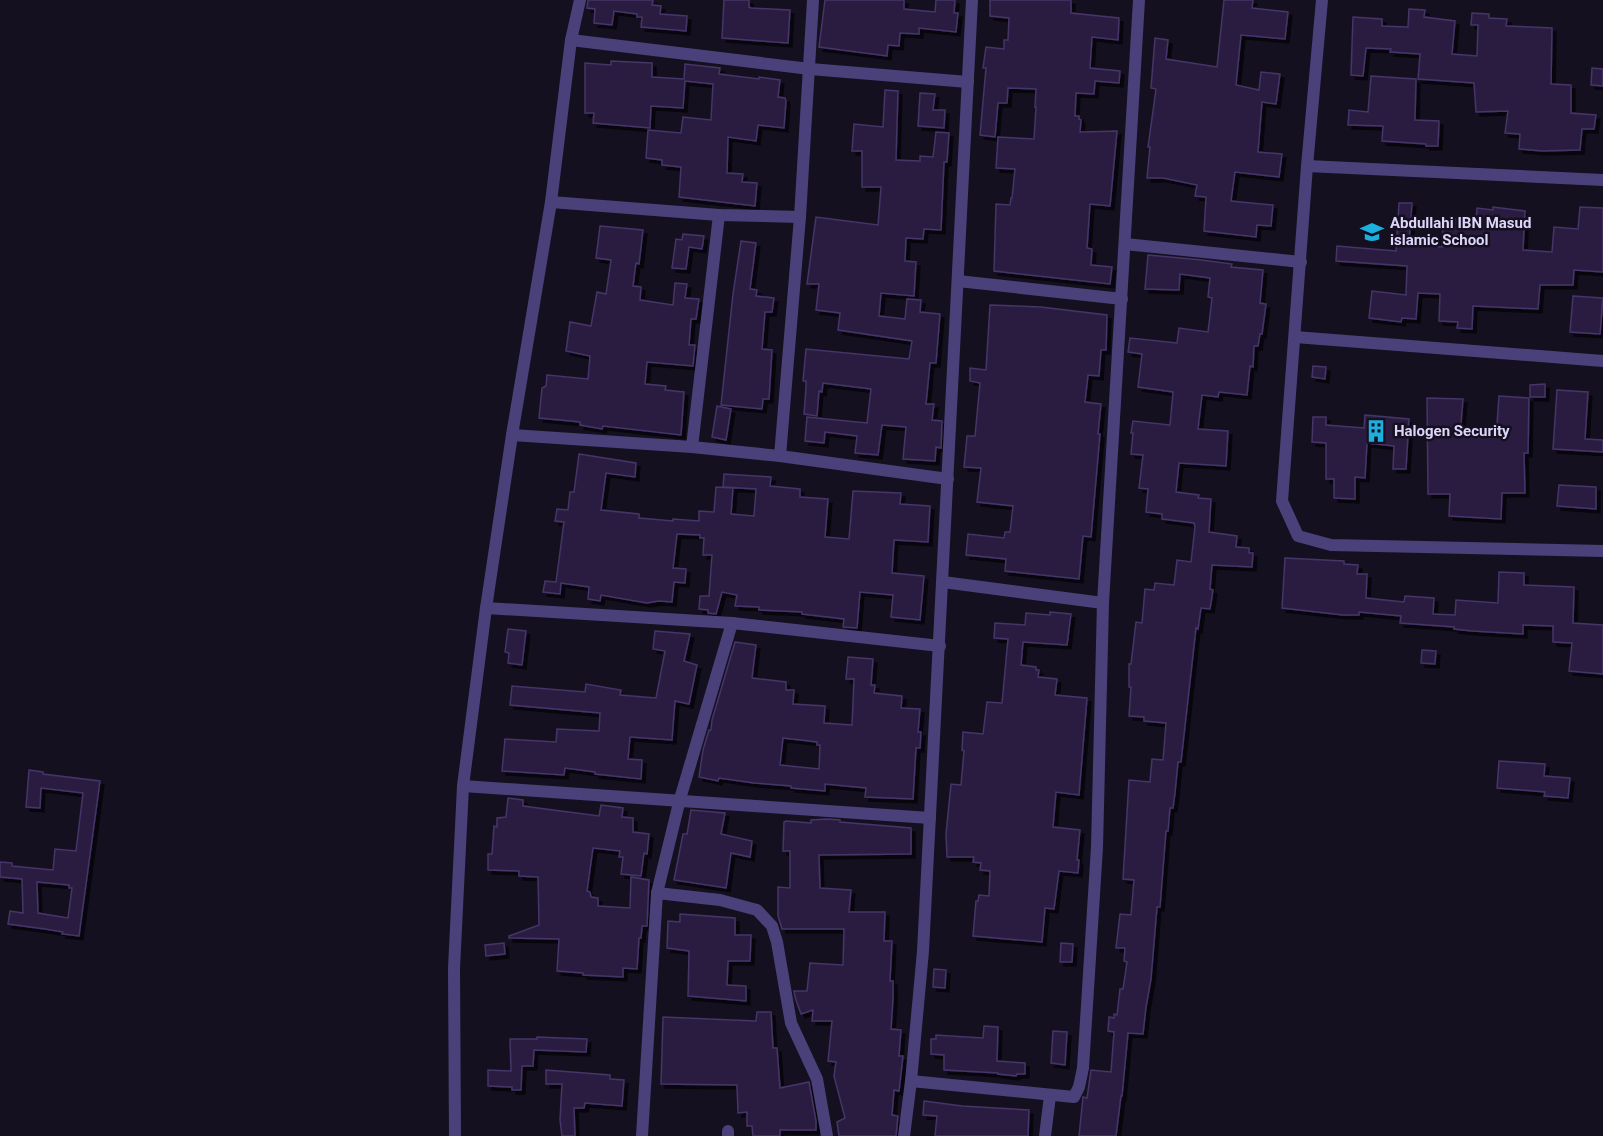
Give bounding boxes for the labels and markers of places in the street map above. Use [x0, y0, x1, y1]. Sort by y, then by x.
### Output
place label: Abdullahi IBN Masud islamic School [1390, 214, 1531, 249]
school or university icon: Abdullahi IBN Masud islamic School [1359, 219, 1385, 245]
building icon: Halogen Security [1363, 418, 1389, 444]
place label: Halogen Security [1394, 422, 1510, 440]

